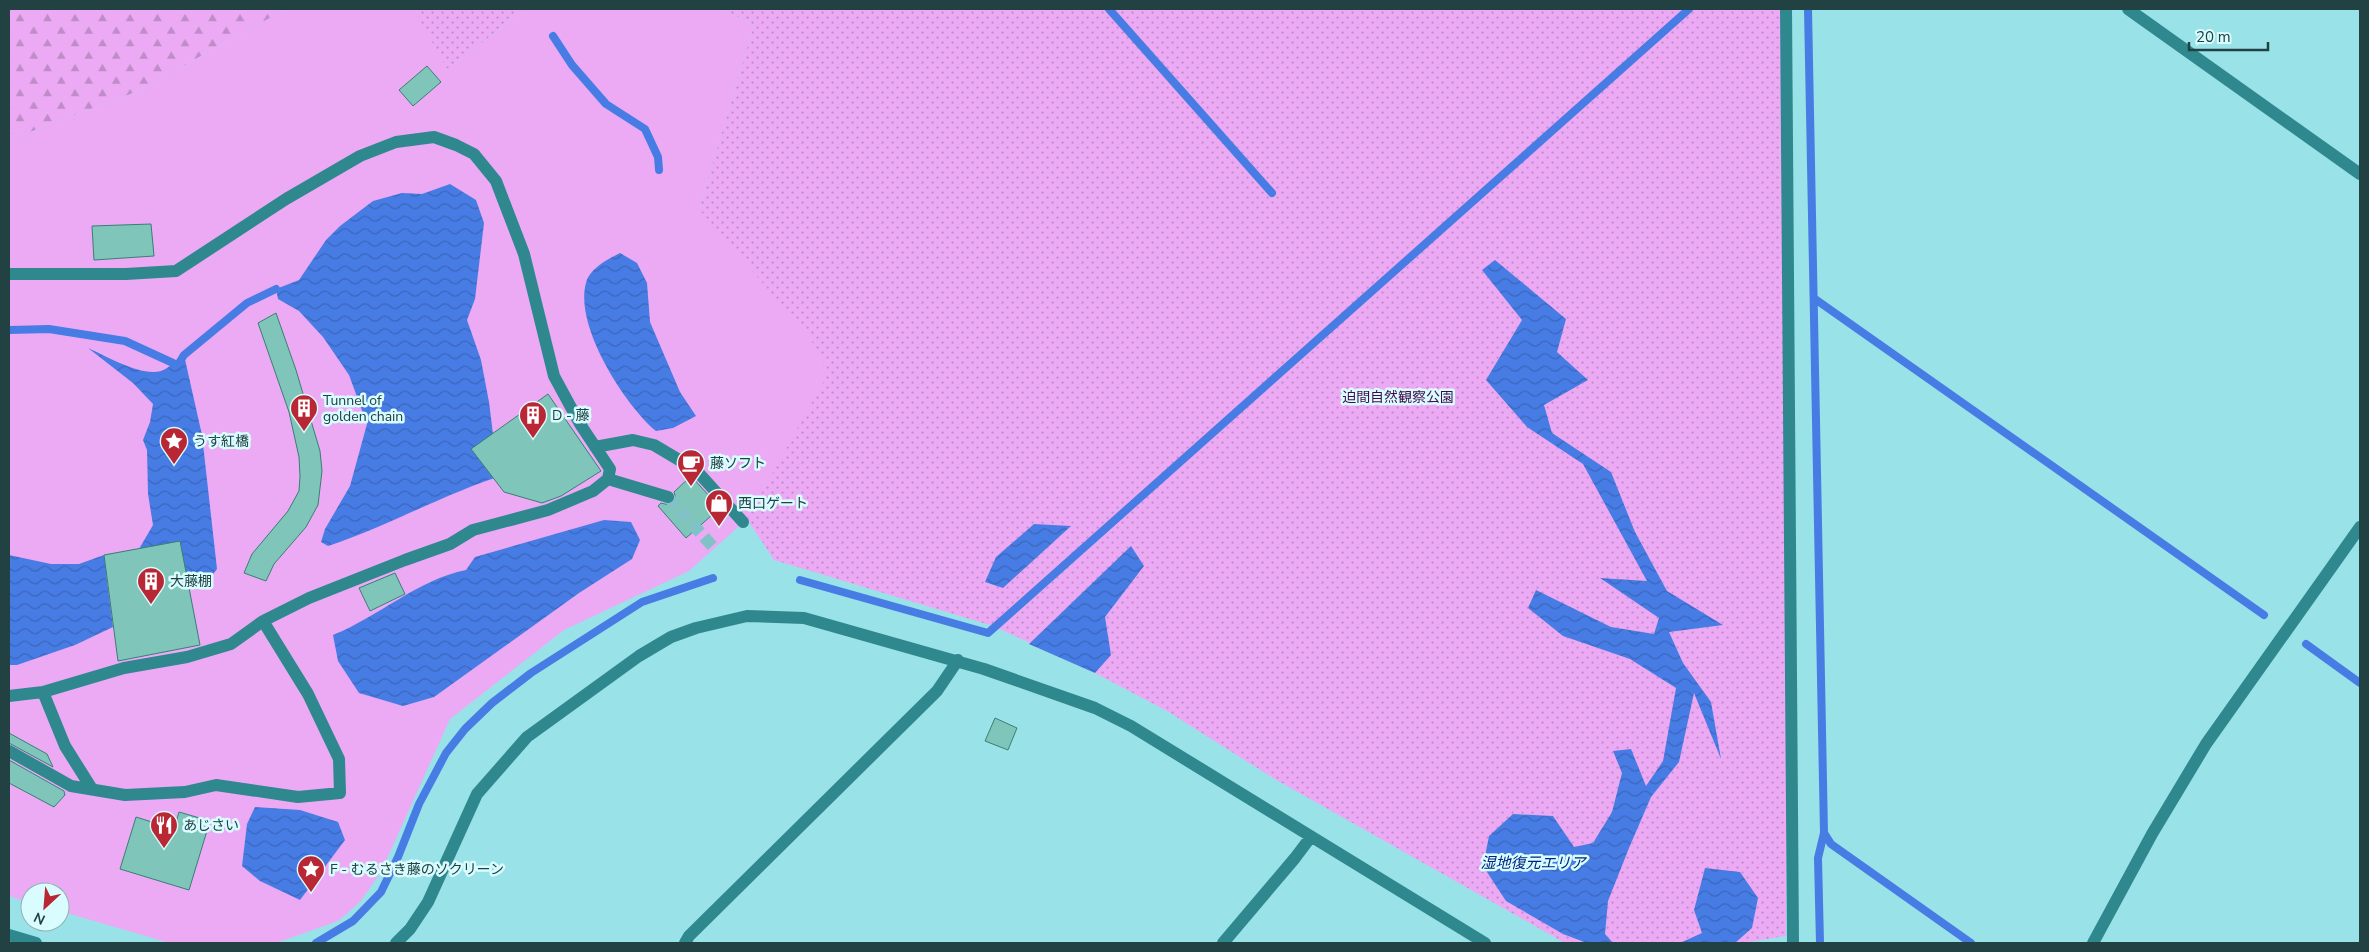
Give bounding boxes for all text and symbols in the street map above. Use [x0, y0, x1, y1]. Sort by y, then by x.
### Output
scale bar [2189, 20, 2268, 52]
text: 20 m [2196, 27, 2231, 47]
park label: 迫間自然観察公園 [1342, 388, 1454, 407]
place label: Tunnel of golden chain [323, 391, 403, 426]
building icon: Tunnel of golden chain [289, 393, 319, 432]
building icon: D - 藤 [518, 400, 548, 439]
place label: D - 藤 [552, 406, 590, 425]
place icon: うす紅橋 [159, 426, 189, 465]
place label: うす紅橋 [193, 432, 249, 451]
cafe icon: 藤ソフト [676, 448, 706, 487]
place label: 藤ソフト [710, 454, 766, 473]
shop icon: 西口ゲート [704, 488, 734, 527]
place label: 西口ゲート [738, 494, 808, 513]
building icon: 大藤棚 [136, 566, 166, 605]
place label: 大藤棚 [170, 572, 212, 591]
restaurant icon: あじさい [149, 810, 179, 849]
place label: あじさい [183, 816, 239, 835]
water label: 湿地復元エリア [1480, 853, 1587, 873]
place icon: F - むるさき藤のソクリーン [296, 854, 326, 893]
place label: F - むるさき藤のソクリーン [330, 860, 504, 879]
north arrow [20, 882, 70, 932]
text: N [31, 907, 48, 929]

